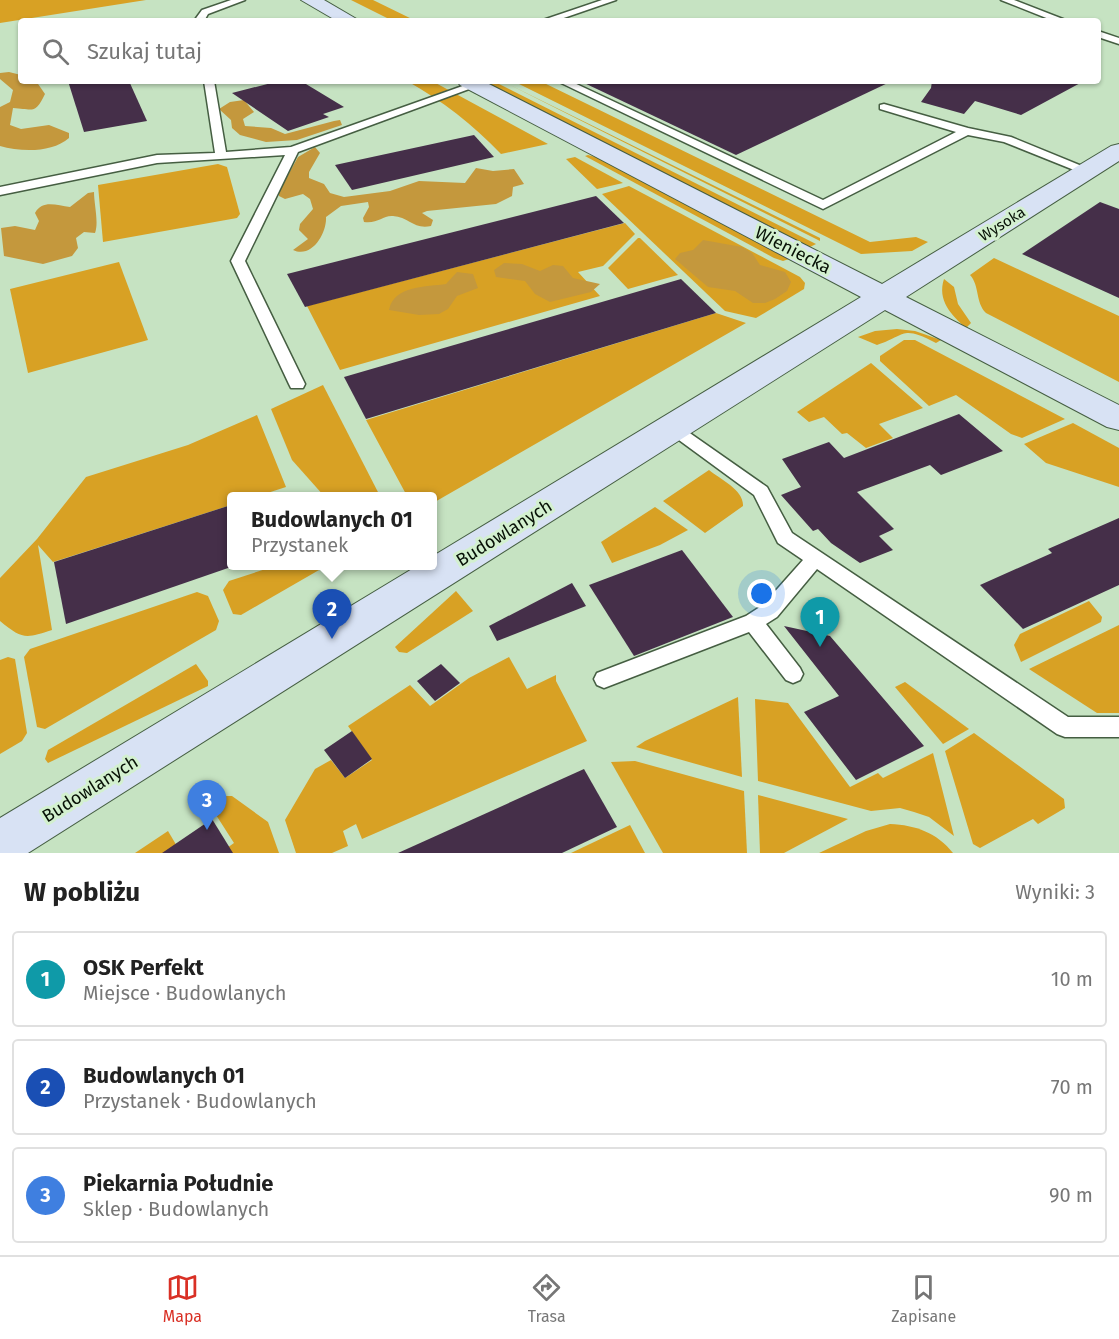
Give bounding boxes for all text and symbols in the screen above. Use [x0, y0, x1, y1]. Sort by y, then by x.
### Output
search box [18, 18, 1101, 84]
icon: search [39, 35, 72, 68]
text: Szukaj tutaj [87, 38, 202, 65]
street label: Wysoka [976, 203, 1028, 245]
street label: Wieniecka [751, 221, 835, 279]
popup [227, 492, 437, 570]
street label: Budowlanych [452, 495, 556, 571]
text: Budowlanych 01 [251, 506, 413, 533]
text: Przystanek [251, 533, 348, 557]
your location [747, 579, 776, 608]
pin: 2 [312, 590, 352, 639]
pin: 1 [800, 598, 840, 647]
street label: Budowlanych [38, 751, 142, 827]
pin: 3 [188, 780, 226, 830]
text: W pobliżu [24, 877, 140, 908]
text: Wyniki: 3 [1015, 880, 1095, 904]
text: OSK Perfekt [83, 954, 204, 981]
text: 1 [41, 967, 50, 991]
text: 10 m [1051, 967, 1093, 991]
text: Miejsce · Budowlanych [83, 981, 287, 1005]
text: Budowlanych 01 [83, 1062, 245, 1089]
text: 2 [40, 1075, 51, 1099]
text: 70 m [1051, 1075, 1093, 1099]
text: Przystanek · Budowlanych [83, 1089, 317, 1113]
text: Piekarnia Południe [83, 1170, 274, 1197]
text: 3 [40, 1183, 51, 1207]
text: 90 m [1049, 1183, 1093, 1207]
text: Sklep · Budowlanych [83, 1197, 269, 1221]
tab: Mapa [163, 1271, 202, 1326]
tab: Trasa [528, 1271, 566, 1326]
tab: Zapisane [891, 1271, 956, 1326]

